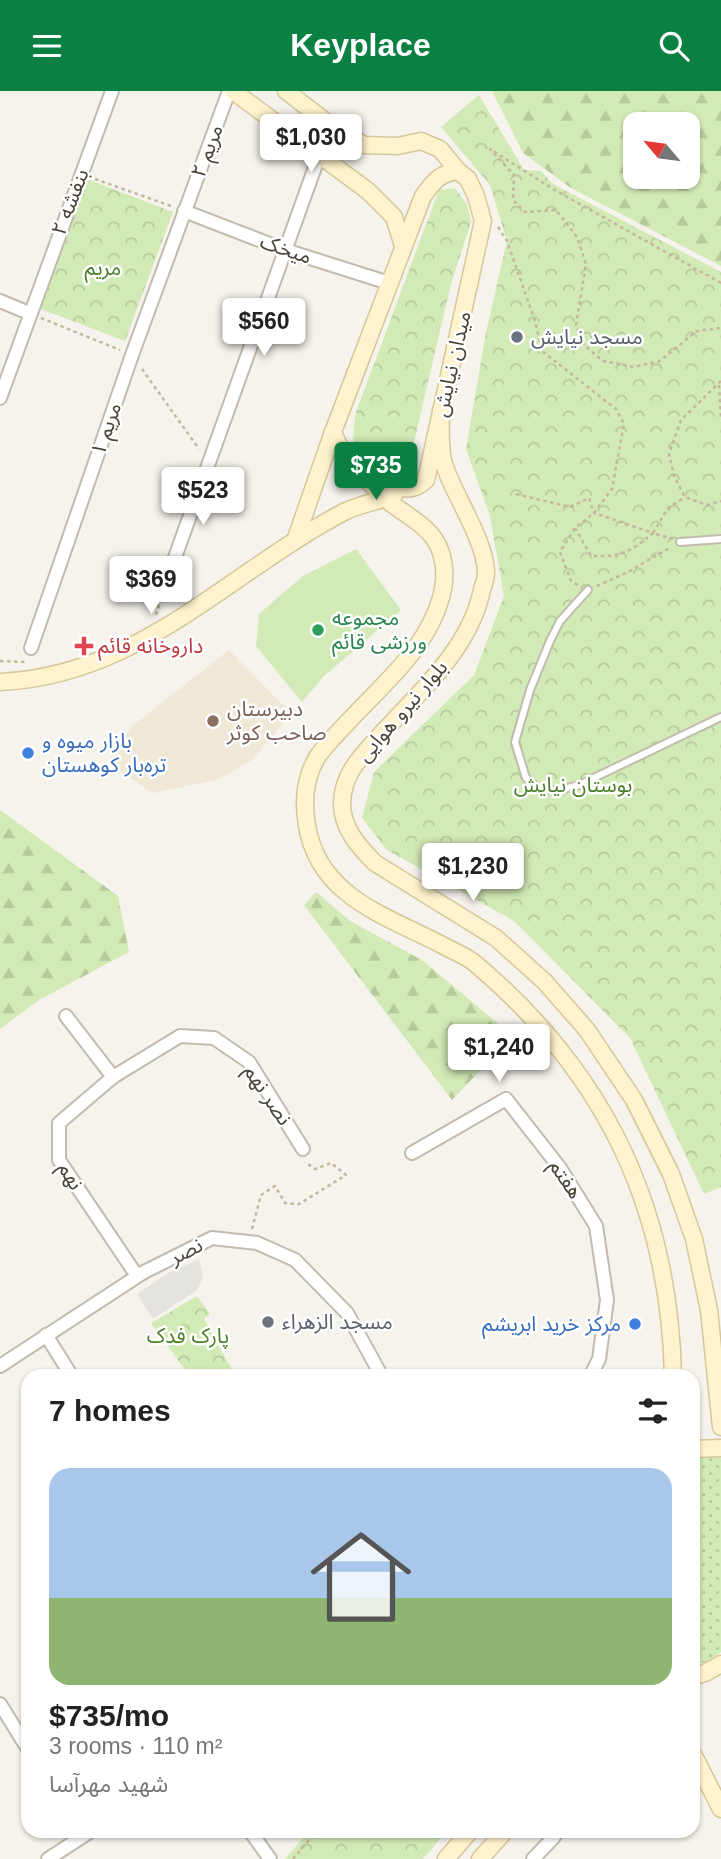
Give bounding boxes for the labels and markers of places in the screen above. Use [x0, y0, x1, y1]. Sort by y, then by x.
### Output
pin: $1,030 [254, 115, 368, 174]
pin: $560 [223, 299, 305, 358]
place label: مسجد نیایش [531, 325, 643, 349]
marker: مسجد نیایش [509, 329, 525, 345]
pin: $735 [335, 443, 417, 502]
pin: $523 [162, 467, 244, 527]
pin: $369 [110, 557, 192, 616]
place label: مجموعه ورزشی قائم [332, 606, 427, 657]
marker: مجموعه ورزشی قائم [310, 622, 326, 638]
place label: داروخانه قائم [98, 634, 203, 661]
marker: داروخانه قائم [76, 638, 92, 654]
place label: دبيرستان صاحب كوثر [226, 697, 326, 745]
marker: دبيرستان صاحب كوثر [205, 713, 221, 729]
place label: بازار میوه و تره‌بار کوهستان [42, 729, 166, 777]
marker: بازار میوه و تره‌بار کوهستان [20, 745, 36, 761]
pin: $1,230 [416, 843, 530, 903]
pin: $1,240 [442, 1025, 556, 1084]
place label: مسجد الزهراء [282, 1310, 393, 1334]
place label: مرکز خرید ابریشم [482, 1312, 621, 1339]
marker: مسجد الزهراء [260, 1314, 276, 1330]
marker: مرکز خرید ابریشم [627, 1316, 643, 1332]

